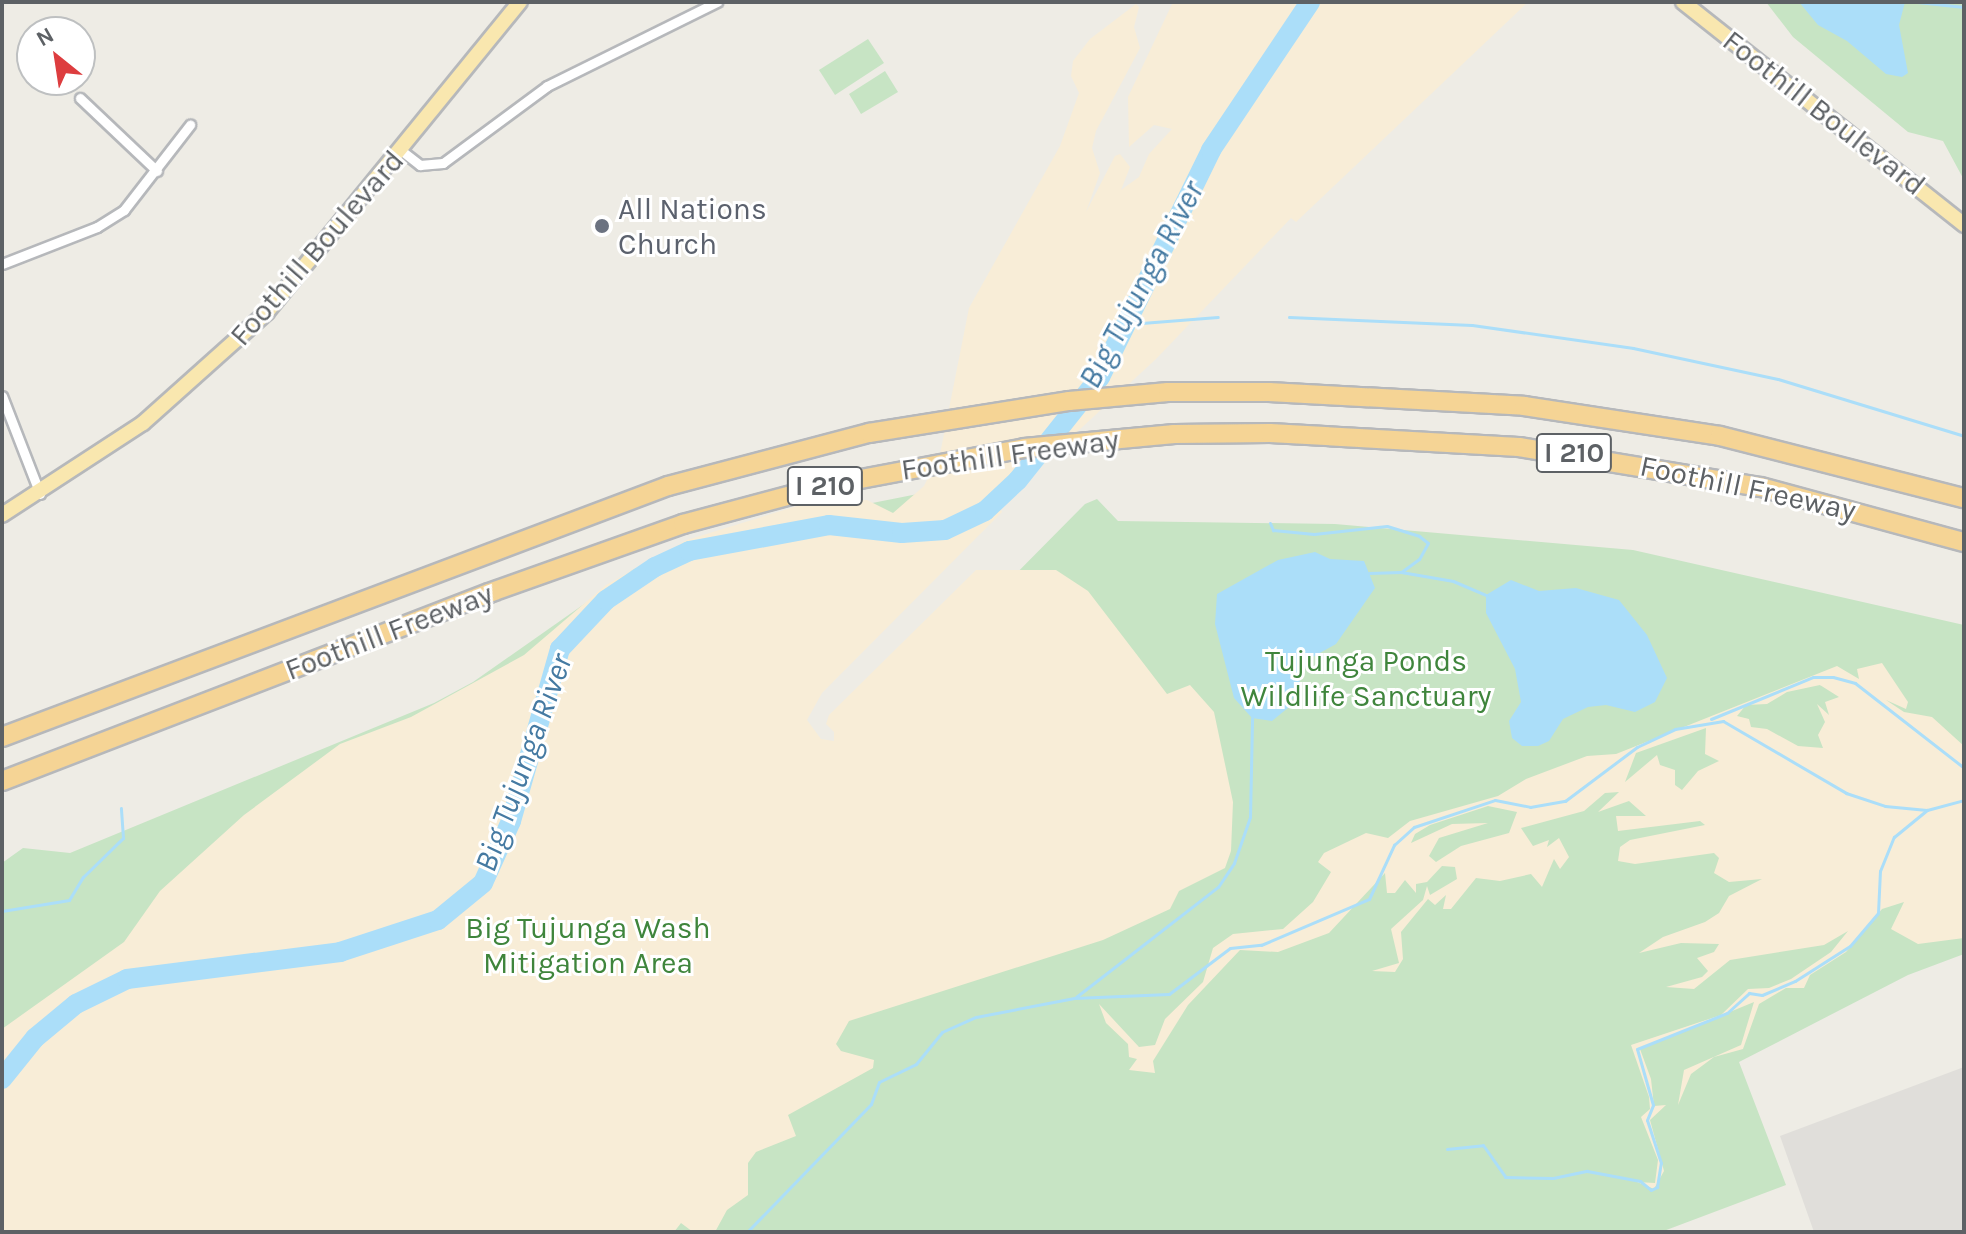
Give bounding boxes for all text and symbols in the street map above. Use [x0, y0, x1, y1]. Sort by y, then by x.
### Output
north arrow [16, 16, 96, 96]
text: N [32, 22, 58, 52]
street label: Foothill Boulevard [1716, 23, 1932, 203]
street label: Foothill Boulevard [222, 143, 412, 353]
water label: Big Tujunga River [1071, 175, 1213, 395]
place label: All Nations Church [618, 191, 767, 262]
marker: All Nations Church [593, 217, 611, 235]
street label: Foothill Freeway [899, 422, 1121, 488]
road number: I 210 [1534, 429, 1614, 477]
street label: Foothill Freeway [1637, 448, 1859, 528]
road number: I 210 [785, 462, 865, 510]
street label: Foothill Freeway [280, 576, 498, 688]
park label: Tujunga Ponds Wildlife Sanctuary [1240, 643, 1492, 714]
water label: Big Tujunga River [467, 649, 581, 877]
park label: Big Tujunga Wash Mitigation Area [465, 910, 711, 980]

